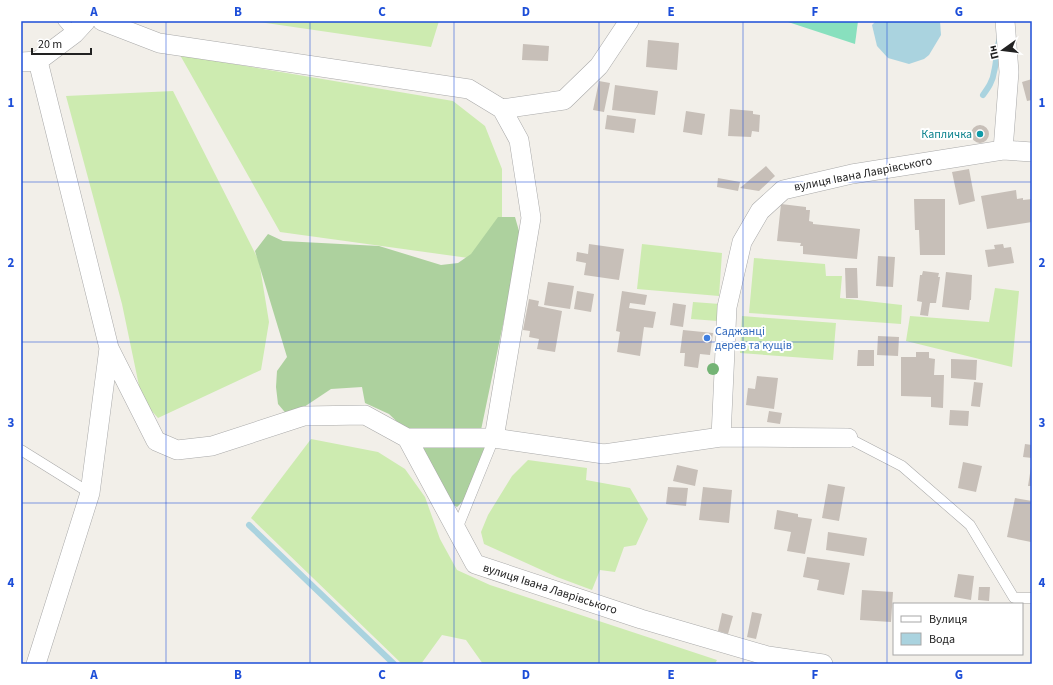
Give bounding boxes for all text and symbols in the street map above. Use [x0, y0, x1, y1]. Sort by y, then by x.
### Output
text: A [89, 3, 98, 21]
text: B [234, 3, 242, 21]
text: C [378, 3, 386, 21]
text: D [522, 3, 530, 21]
text: E [667, 3, 675, 21]
text: F [812, 3, 819, 21]
text: G [955, 3, 963, 21]
scale bar [32, 30, 91, 56]
north arrow [983, 30, 1023, 70]
text: 20 m [38, 36, 62, 53]
text: Пн [985, 44, 1003, 61]
text: 1 [8, 94, 15, 112]
text: 1 [1039, 94, 1046, 112]
place label: Капличка [921, 126, 972, 143]
marker: Капличка [975, 129, 985, 139]
street label: вулиця Івана Лаврівського [792, 152, 934, 196]
text: 2 [8, 254, 15, 272]
text: 2 [1039, 254, 1046, 272]
place label: Саджанці дерев та кущів [715, 323, 792, 354]
marker: Саджанці дерев та кущів [702, 333, 712, 343]
text: 3 [8, 414, 15, 432]
text: 3 [1039, 414, 1046, 432]
street label: вулиця Івана Лаврівського [481, 559, 619, 619]
text: 4 [8, 574, 15, 592]
text: 4 [1039, 574, 1046, 592]
legend [893, 603, 1023, 655]
text: Вулиця [929, 611, 967, 628]
text: Вода [929, 631, 955, 648]
text: A [89, 666, 98, 684]
text: B [234, 666, 242, 684]
text: C [378, 666, 386, 684]
text: D [522, 666, 530, 684]
text: E [667, 666, 675, 684]
text: F [812, 666, 819, 684]
text: G [955, 666, 963, 684]

